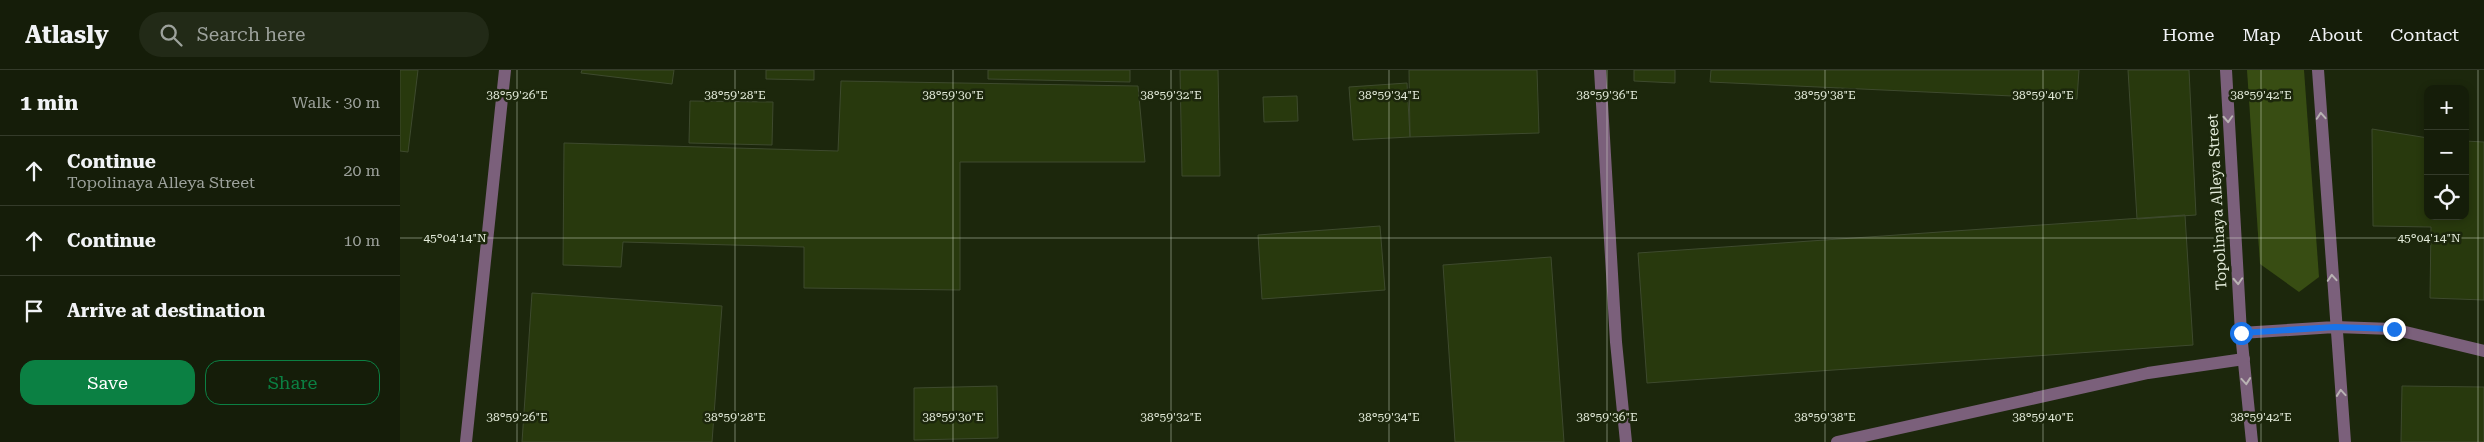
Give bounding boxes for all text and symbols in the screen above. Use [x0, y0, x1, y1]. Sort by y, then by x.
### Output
search box [139, 12, 489, 57]
text: Atlasly [25, 21, 109, 49]
icon: search [157, 21, 185, 49]
text: Search here [197, 23, 306, 46]
text: Home [2162, 24, 2214, 45]
text: Map [2242, 24, 2281, 45]
text: About [2309, 24, 2362, 45]
text: Contact [2390, 24, 2459, 45]
map controls [2424, 85, 2469, 220]
button: + [2424, 85, 2469, 130]
text: 38°59'26"E [486, 88, 548, 102]
text: 38°59'28"E [704, 88, 766, 102]
text: 38°59'30"E [922, 88, 984, 102]
text: 38°59'32"E [1140, 88, 1202, 102]
text: 38°59'34"E [1358, 88, 1420, 102]
text: 38°59'36"E [1576, 88, 1638, 102]
text: 38°59'38"E [1794, 88, 1856, 102]
text: 38°59'40"E [2012, 88, 2074, 102]
text: 38°59'42"E [2230, 88, 2292, 102]
text: 1 min [20, 91, 78, 115]
text: Walk · 30 m [292, 93, 380, 112]
one-way arrow [2315, 112, 2326, 120]
street label: Topolinaya Alleya Street [2203, 113, 2231, 290]
one-way arrow [2223, 115, 2234, 123]
button: − [2424, 130, 2469, 175]
text: Continue [67, 150, 156, 173]
icon: ahead [20, 157, 48, 185]
text: 20 m [343, 161, 380, 180]
text: Topolinaya Alleya Street [67, 173, 255, 192]
button: locate [2424, 175, 2469, 220]
icon: ahead [20, 227, 48, 255]
text: Continue [67, 229, 156, 252]
text: 10 m [343, 231, 380, 250]
text: 45°04'14"N [423, 231, 487, 245]
text: 45°04'14"N [2397, 231, 2461, 245]
one-way arrow [2326, 274, 2337, 282]
one-way arrow [2232, 277, 2243, 285]
icon: arrive [20, 297, 48, 325]
text: Arrive at destination [67, 299, 265, 322]
route end [2383, 318, 2406, 341]
route start [2230, 322, 2253, 345]
button: Save [20, 360, 195, 405]
button: Share [205, 360, 380, 405]
one-way arrow [2240, 378, 2251, 386]
one-way arrow [2336, 389, 2347, 397]
text: 38°59'26"E [486, 410, 548, 424]
text: 38°59'28"E [704, 410, 766, 424]
text: 38°59'30"E [922, 410, 984, 424]
text: 38°59'32"E [1140, 410, 1202, 424]
text: 38°59'34"E [1358, 410, 1420, 424]
text: 38°59'36"E [1576, 410, 1638, 424]
text: 38°59'38"E [1794, 410, 1856, 424]
text: 38°59'40"E [2012, 410, 2074, 424]
text: 38°59'42"E [2230, 410, 2292, 424]

